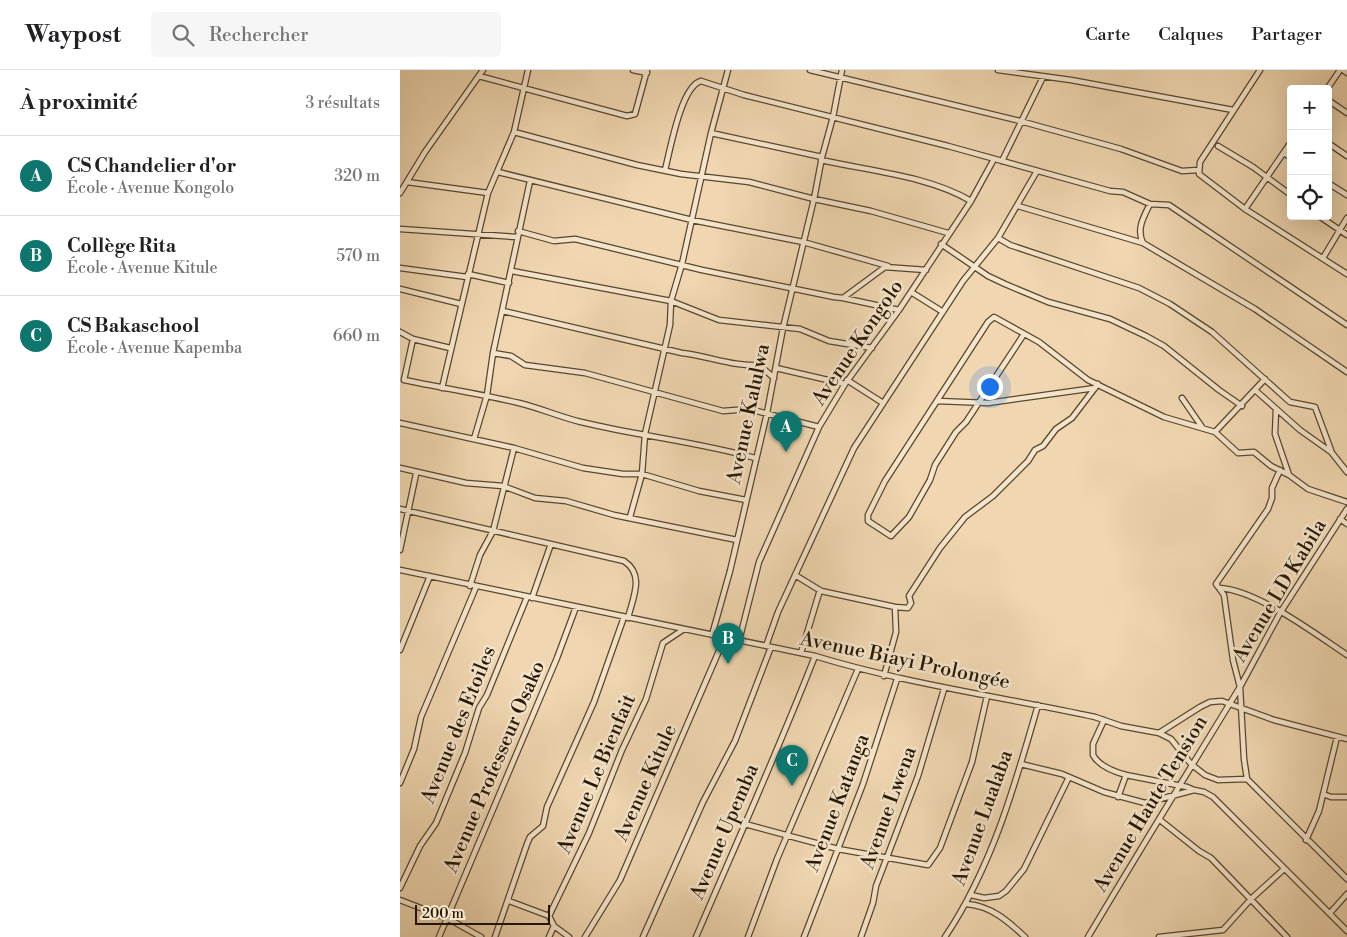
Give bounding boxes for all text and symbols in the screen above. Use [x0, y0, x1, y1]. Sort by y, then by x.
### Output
search box [151, 12, 501, 57]
text: Waypost [25, 20, 121, 50]
icon: search [169, 21, 197, 49]
text: Rechercher [209, 23, 308, 47]
text: Carte [1085, 23, 1130, 46]
text: Calques [1158, 23, 1223, 46]
text: Partager [1251, 23, 1322, 46]
map controls [1287, 85, 1332, 220]
button: + [1287, 85, 1332, 130]
text: À proximité [20, 90, 137, 116]
text: 3 résultats [305, 93, 380, 113]
button: − [1287, 130, 1332, 175]
text: CS Chandelier d'or [67, 154, 236, 178]
text: A [30, 166, 42, 186]
text: 320 m [334, 166, 380, 186]
button: locate [1287, 175, 1332, 220]
text: École · Avenue Kongolo [67, 178, 234, 198]
text: Collège Rita [67, 234, 176, 258]
text: B [30, 246, 42, 266]
text: 570 m [336, 246, 380, 266]
text: École · Avenue Kitule [67, 258, 218, 278]
street label: Avenue Kongolo [806, 275, 909, 412]
text: CS Bakaschool [67, 314, 199, 338]
text: C [30, 326, 42, 346]
text: 660 m [333, 326, 380, 346]
text: École · Avenue Kapemba [67, 338, 242, 358]
street label: Avenue Kalulwa [722, 341, 776, 487]
your location [977, 374, 1003, 400]
pin: A [770, 411, 802, 452]
street label: Avenue LD Kabila [1227, 514, 1333, 668]
pin: B [712, 623, 744, 664]
street label: Avenue Biayi Prolongée [797, 626, 1012, 695]
street label: Avenue des Etoiles [416, 643, 502, 808]
street label: Avenue Professeur Osako [439, 657, 551, 878]
street label: Avenue Le Bienfait [552, 690, 642, 859]
street label: Avenue Haute Tension [1088, 711, 1214, 898]
street label: Avenue Kitule [609, 721, 683, 846]
street label: Avenue Katanga [800, 730, 876, 876]
street label: Avenue Lwena [855, 742, 923, 874]
pin: C [776, 745, 808, 786]
street label: Avenue Lualaba [947, 746, 1019, 890]
street label: Avenue Upemba [685, 760, 765, 905]
scale bar [415, 902, 550, 925]
text: 200 m [422, 905, 464, 923]

